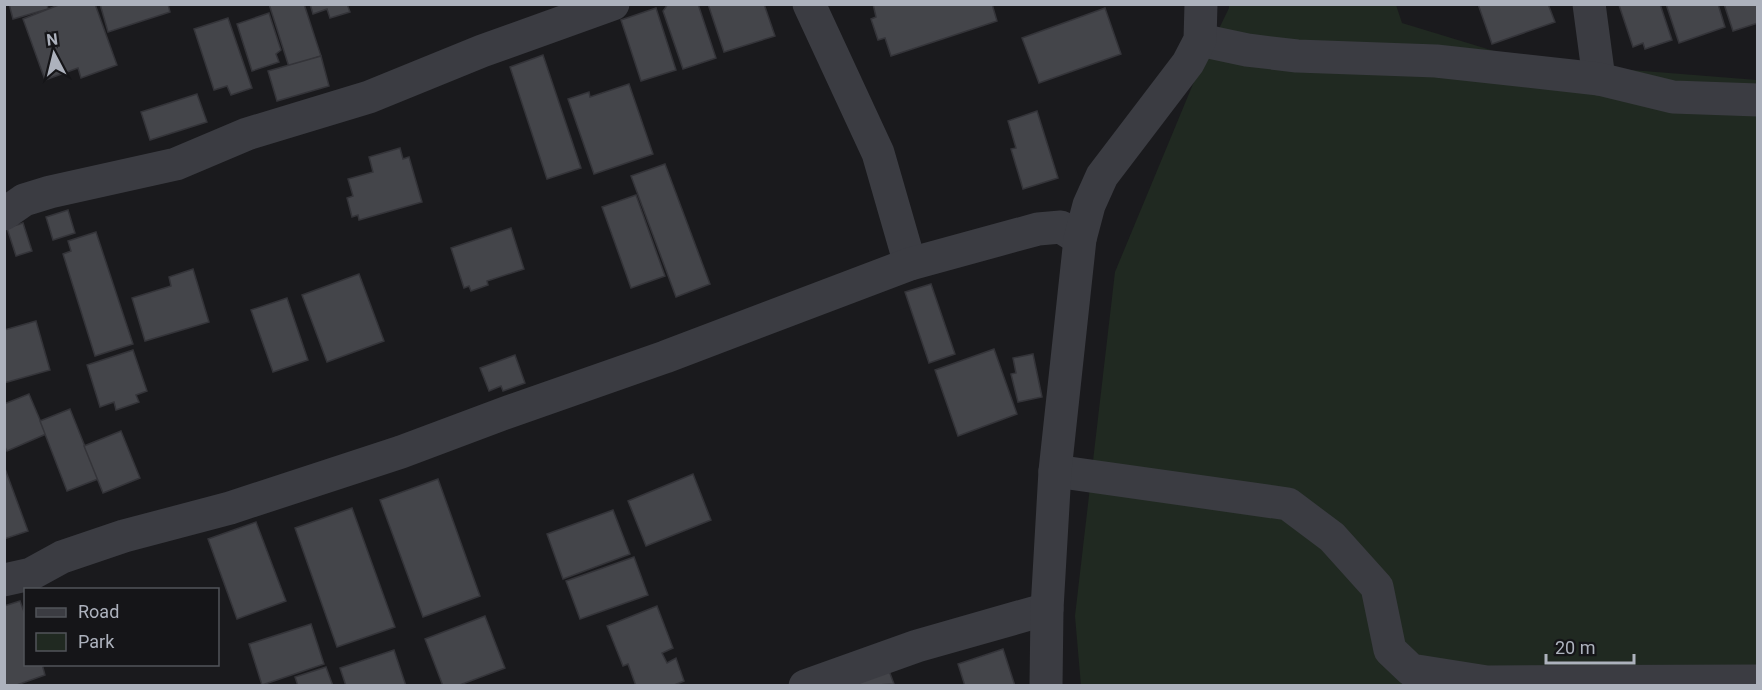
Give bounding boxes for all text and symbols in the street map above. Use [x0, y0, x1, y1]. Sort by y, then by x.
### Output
north arrow [24, 24, 84, 84]
text: N [45, 29, 59, 50]
legend [24, 588, 219, 666]
text: Road [78, 601, 119, 622]
scale bar [1546, 627, 1634, 665]
text: Park [78, 631, 115, 652]
text: 20 m [1555, 637, 1595, 658]

